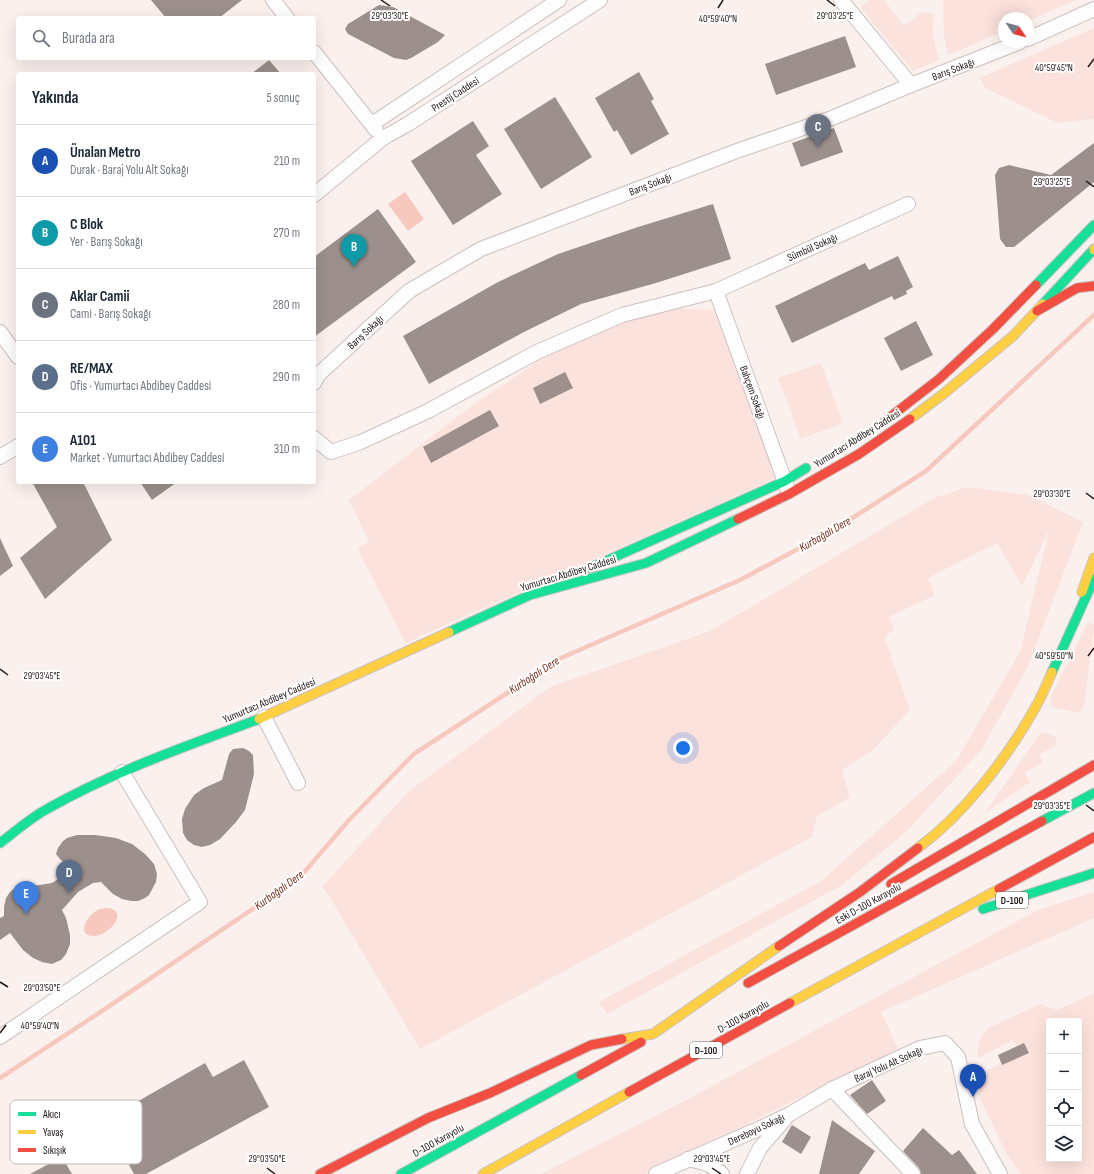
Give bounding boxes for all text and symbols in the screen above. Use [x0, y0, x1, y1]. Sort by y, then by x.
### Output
text: 29°03'30"E [371, 10, 409, 22]
text: 29°03'25"E [817, 10, 853, 22]
north arrow [998, 12, 1034, 48]
text: 40°59'40"N [699, 13, 737, 25]
search box [16, 16, 316, 60]
icon: search [30, 27, 52, 49]
text: Burada ara [62, 29, 115, 48]
street label: Barış Sokağı [930, 55, 976, 83]
text: 40°59'45"N [1035, 62, 1073, 74]
street label: Prestij Caddesi [429, 74, 481, 115]
text: Yakında [32, 88, 79, 108]
text: 5 sonuç [266, 90, 300, 106]
pin: C [805, 114, 831, 147]
text: Ünalan Metro [70, 143, 141, 162]
text: A [42, 153, 48, 169]
text: 210 m [274, 153, 300, 169]
text: Durak · Baraj Yolu Alt Sokağı [70, 162, 189, 178]
street label: Barış Sokağı [627, 170, 673, 198]
text: 29°03'25"E [1034, 176, 1070, 188]
text: C Blok [70, 215, 103, 234]
text: B [42, 225, 48, 241]
text: 270 m [273, 225, 300, 241]
street label: Sümbül Sokağı [785, 231, 839, 264]
text: Yer · Barış Sokağı [70, 234, 143, 250]
pin: B [341, 234, 367, 267]
text: Aklar Camii [70, 287, 129, 306]
text: C [42, 297, 48, 313]
text: 280 m [273, 297, 300, 313]
text: Cami · Barış Sokağı [70, 306, 151, 322]
street label: Barış Sokağı [345, 313, 386, 352]
text: RE/MAX [70, 359, 113, 378]
street label: Bahçem Sokağı [737, 364, 768, 421]
text: D [42, 369, 48, 385]
text: 290 m [273, 369, 300, 385]
text: Ofis · Yumurtacı Abdibey Caddesi [70, 378, 211, 394]
street label: Yumurtacı Abdibey Caddesi [812, 407, 903, 470]
text: A101 [70, 431, 96, 450]
text: E [42, 441, 48, 457]
text: 310 m [274, 441, 300, 457]
text: Market · Yumurtacı Abdibey Caddesi [70, 450, 224, 466]
text: 29°03'30"E [1033, 488, 1071, 500]
water label: Kurbağalı Dere [797, 513, 854, 555]
street label: Yumurtacı Abdibey Caddesi [519, 553, 618, 594]
text: 40°59'50"N [1035, 650, 1073, 662]
water label: Kurbağalı Dere [506, 653, 563, 697]
text: 29°03'45"E [24, 670, 60, 682]
street label: Yumurtacı Abdibey Caddesi [221, 675, 317, 726]
your location [673, 738, 693, 758]
text: 29°03'35"E [1034, 800, 1070, 812]
pin: D [56, 860, 82, 893]
water label: Kurbağalı Dere [252, 867, 307, 913]
street label: Eski D-100 Karayolu [833, 880, 904, 927]
pin: E [13, 881, 39, 914]
road number: D-100 [996, 892, 1028, 908]
text: 29°03'50"E [23, 982, 61, 994]
street label: D-100 Karayolu [715, 997, 771, 1036]
map controls [1046, 1018, 1082, 1162]
button: + [1046, 1018, 1082, 1054]
text: 40°59'40"N [21, 1020, 59, 1032]
road number: D-100 [690, 1042, 722, 1058]
street label: Baraj Yolu Alt Sokağı [852, 1044, 924, 1085]
button: − [1046, 1054, 1082, 1090]
pin: A [960, 1064, 986, 1097]
button: locate [1046, 1090, 1082, 1126]
legend [10, 1100, 142, 1164]
text: Akıcı [42, 1108, 60, 1121]
street label: Dereboyu Sokağı [726, 1111, 787, 1148]
street label: D-100 Karayolu [410, 1121, 466, 1160]
text: Yavaş [43, 1126, 64, 1139]
button: layers [1046, 1126, 1082, 1162]
text: Sıkışık [43, 1144, 67, 1157]
text: 29°03'50"E [248, 1153, 286, 1165]
text: 29°03'45"E [694, 1153, 730, 1165]

